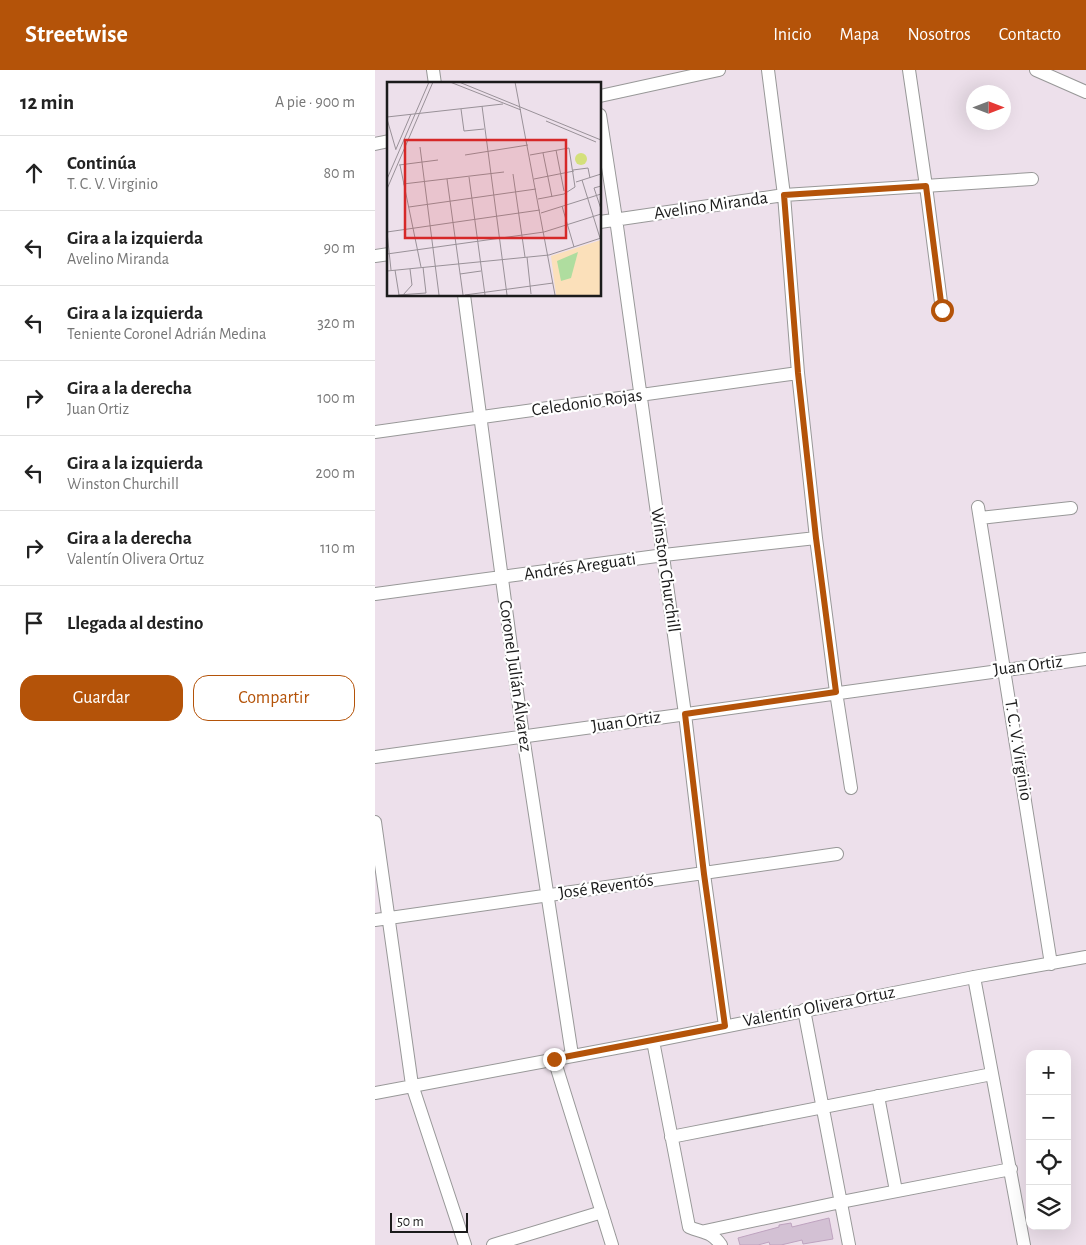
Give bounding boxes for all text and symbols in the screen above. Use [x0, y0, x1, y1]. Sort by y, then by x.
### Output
text: Streetwise [25, 23, 128, 47]
text: Inicio [773, 26, 812, 44]
text: Mapa [840, 26, 879, 44]
text: Nosotros [907, 26, 971, 44]
text: Contacto [999, 26, 1061, 44]
inset map [387, 82, 601, 296]
north arrow [966, 85, 1011, 130]
text: 12 min [20, 92, 74, 113]
text: A pie · 900 m [275, 94, 355, 110]
text: Continúa [67, 154, 136, 173]
icon: ahead [20, 159, 48, 187]
text: 80 m [324, 165, 355, 181]
text: T. C. V. Virginio [67, 176, 158, 192]
street label: Avelino Miranda [653, 189, 769, 223]
text: Gira a la izquierda [67, 229, 203, 248]
icon: left [20, 234, 48, 262]
text: 90 m [324, 240, 355, 256]
text: Avelino Miranda [67, 251, 169, 267]
route start [931, 299, 954, 322]
text: Gira a la izquierda [67, 304, 203, 323]
icon: left [20, 309, 48, 337]
text: 320 m [317, 315, 355, 331]
text: Teniente Coronel Adrián Medina [67, 326, 267, 342]
text: Gira a la derecha [67, 379, 192, 398]
icon: right [20, 384, 48, 412]
street label: Celedonio Rojas [531, 386, 643, 420]
text: 100 m [317, 390, 355, 406]
text: Juan Ortiz [67, 401, 129, 417]
text: Gira a la izquierda [67, 454, 203, 473]
icon: left [20, 459, 48, 487]
text: 200 m [315, 465, 355, 481]
text: Winston Churchill [67, 476, 179, 492]
street label: Winston Churchill [647, 506, 683, 634]
text: Gira a la derecha [67, 529, 192, 548]
icon: right [20, 534, 48, 562]
text: 110 m [320, 540, 355, 556]
street label: Andrés Areguati [523, 550, 637, 584]
text: Valentín Olivera Ortuz [67, 551, 204, 567]
street label: Coronel Julián Álvarez [495, 599, 538, 753]
icon: arrive [20, 609, 48, 637]
text: Llegada al destino [67, 614, 204, 633]
street label: Juan Ortiz [992, 653, 1064, 679]
button: Guardar [20, 675, 183, 721]
button: Compartir [193, 675, 355, 721]
street label: T. C. V. Virginio [1001, 698, 1035, 802]
street label: Juan Ortiz [590, 708, 662, 736]
street label: José Reventós [557, 871, 655, 903]
street label: Valentín Olivera Ortuz [742, 983, 896, 1031]
route end [543, 1048, 566, 1071]
map controls [1026, 1050, 1071, 1230]
button: + [1026, 1050, 1071, 1095]
button: − [1026, 1095, 1071, 1140]
button: locate [1026, 1140, 1071, 1185]
button: layers [1026, 1185, 1071, 1230]
scale bar [390, 1210, 467, 1233]
text: 50 m [397, 1215, 424, 1229]

